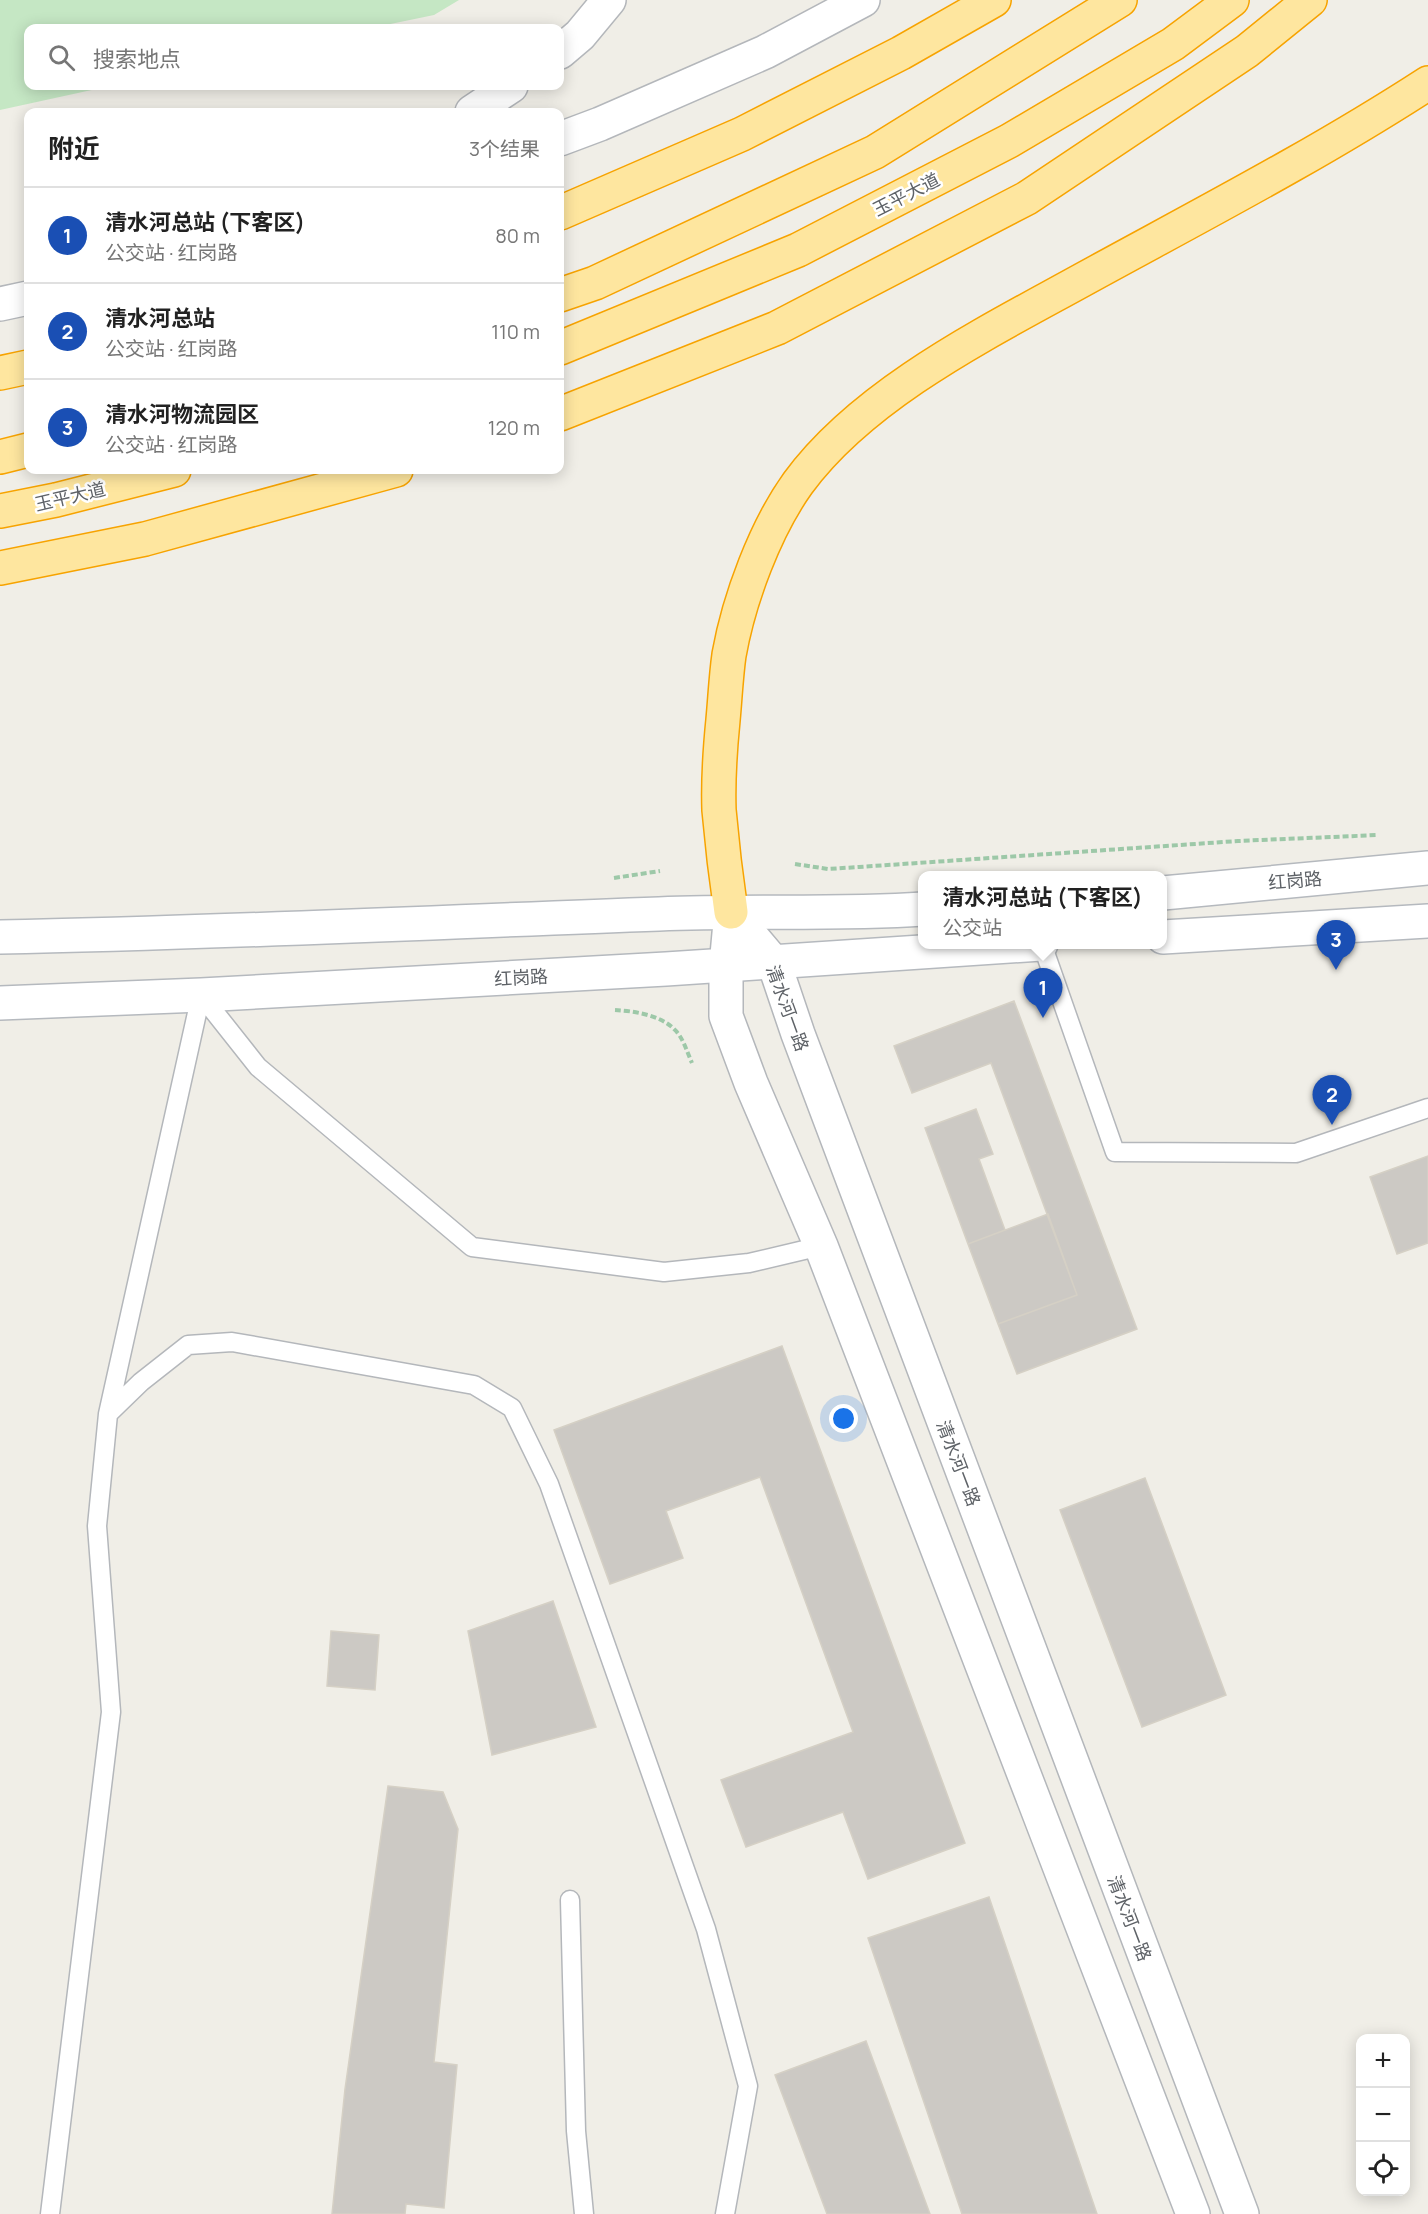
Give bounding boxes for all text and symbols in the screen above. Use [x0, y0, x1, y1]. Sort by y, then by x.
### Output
search box [24, 24, 564, 90]
icon: search [45, 41, 78, 74]
text: 搜索地点 [93, 44, 181, 74]
text: 附近 [48, 130, 100, 166]
text: 3个结果 [469, 135, 540, 162]
street label: 玉平大道 [868, 167, 944, 221]
text: 清水河总站 (下客区) [105, 207, 305, 237]
text: 1 [63, 222, 72, 249]
text: 80 m [495, 222, 540, 249]
text: 公交站 · 红岗路 [105, 239, 238, 266]
text: 清水河总站 [105, 303, 215, 333]
text: 2 [62, 318, 73, 345]
text: 110 m [491, 318, 540, 345]
text: 公交站 · 红岗路 [105, 335, 238, 362]
text: 清水河物流园区 [105, 399, 259, 429]
text: 3 [62, 414, 73, 441]
text: 120 m [488, 414, 540, 441]
text: 公交站 · 红岗路 [105, 431, 238, 458]
street label: 玉平大道 [32, 476, 108, 516]
street label: 红岗路 [1267, 866, 1323, 894]
popup [918, 871, 1167, 949]
text: 清水河总站 (下客区) [942, 882, 1143, 912]
text: 公交站 [942, 914, 1002, 941]
pin: 3 [1316, 920, 1356, 970]
street label: 清水河一路 [761, 962, 815, 1054]
street label: 红岗路 [493, 964, 549, 990]
pin: 1 [1024, 968, 1062, 1018]
pin: 2 [1312, 1076, 1352, 1125]
your location [829, 1404, 858, 1433]
street label: 清水河一路 [932, 1417, 986, 1509]
street label: 清水河一路 [1103, 1872, 1157, 1964]
map controls [1356, 2034, 1410, 2196]
button: + [1356, 2034, 1410, 2088]
button: − [1356, 2088, 1410, 2142]
button: locate [1356, 2142, 1410, 2196]

